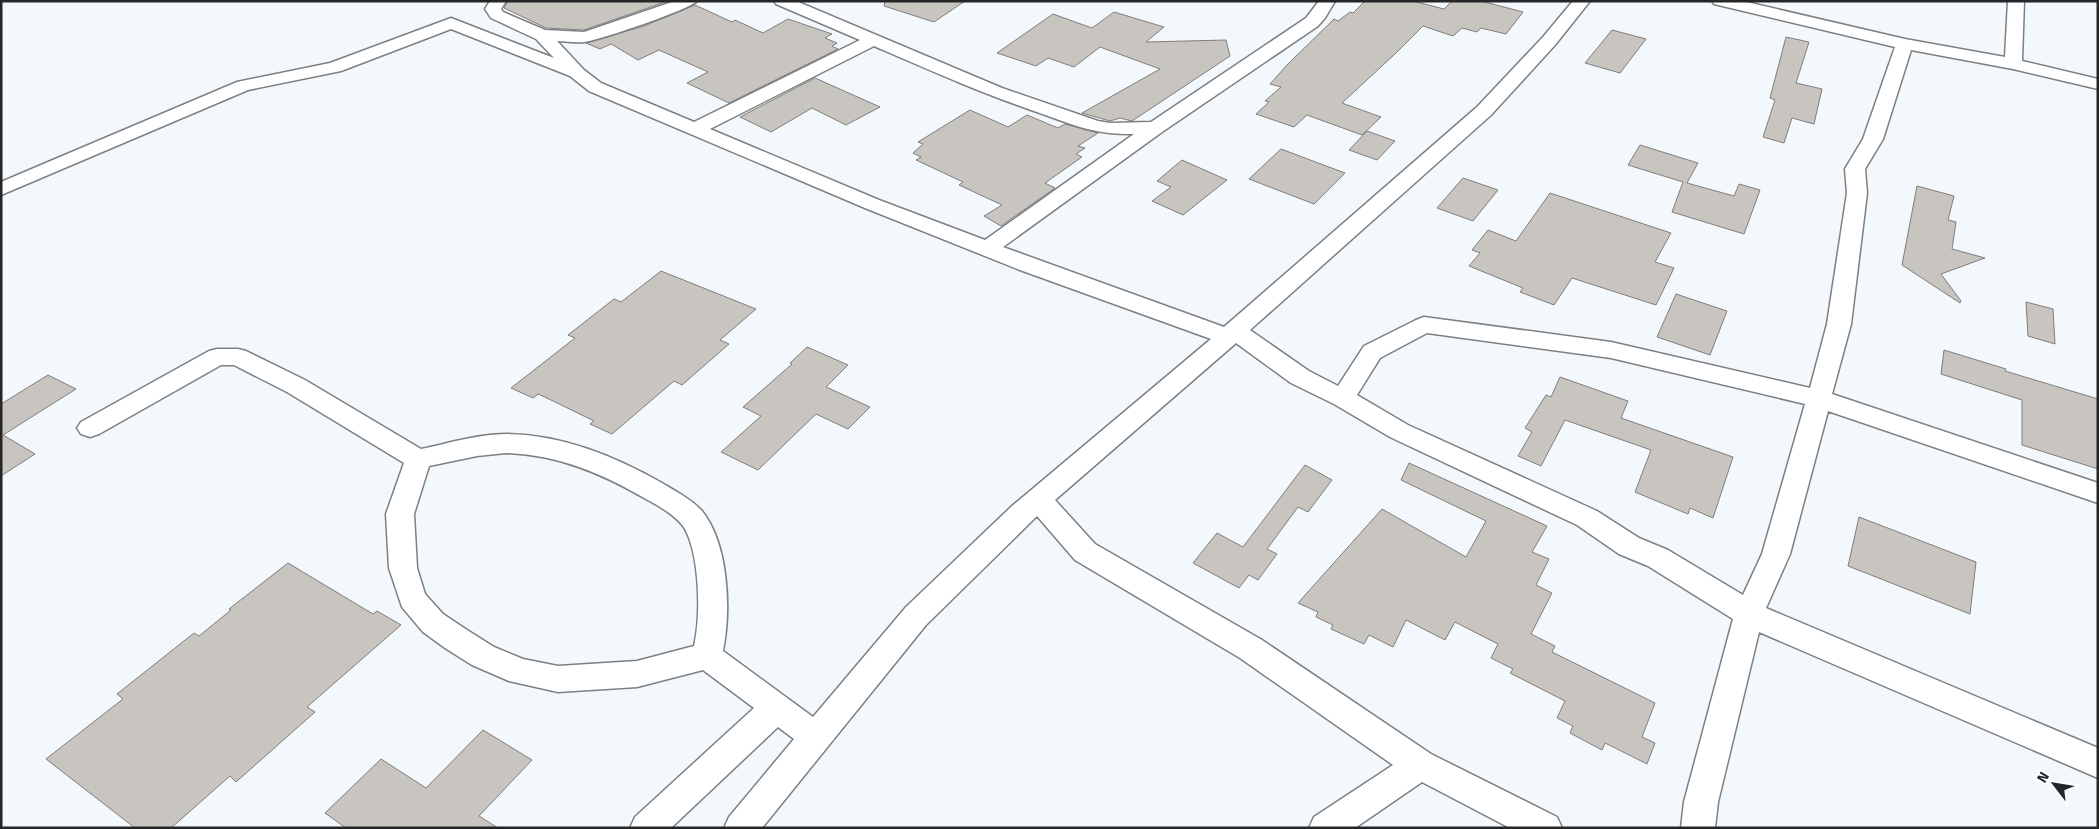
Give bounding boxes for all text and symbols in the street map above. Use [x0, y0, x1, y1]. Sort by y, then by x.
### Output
north arrow [2029, 759, 2079, 809]
text: N [2034, 769, 2053, 786]

